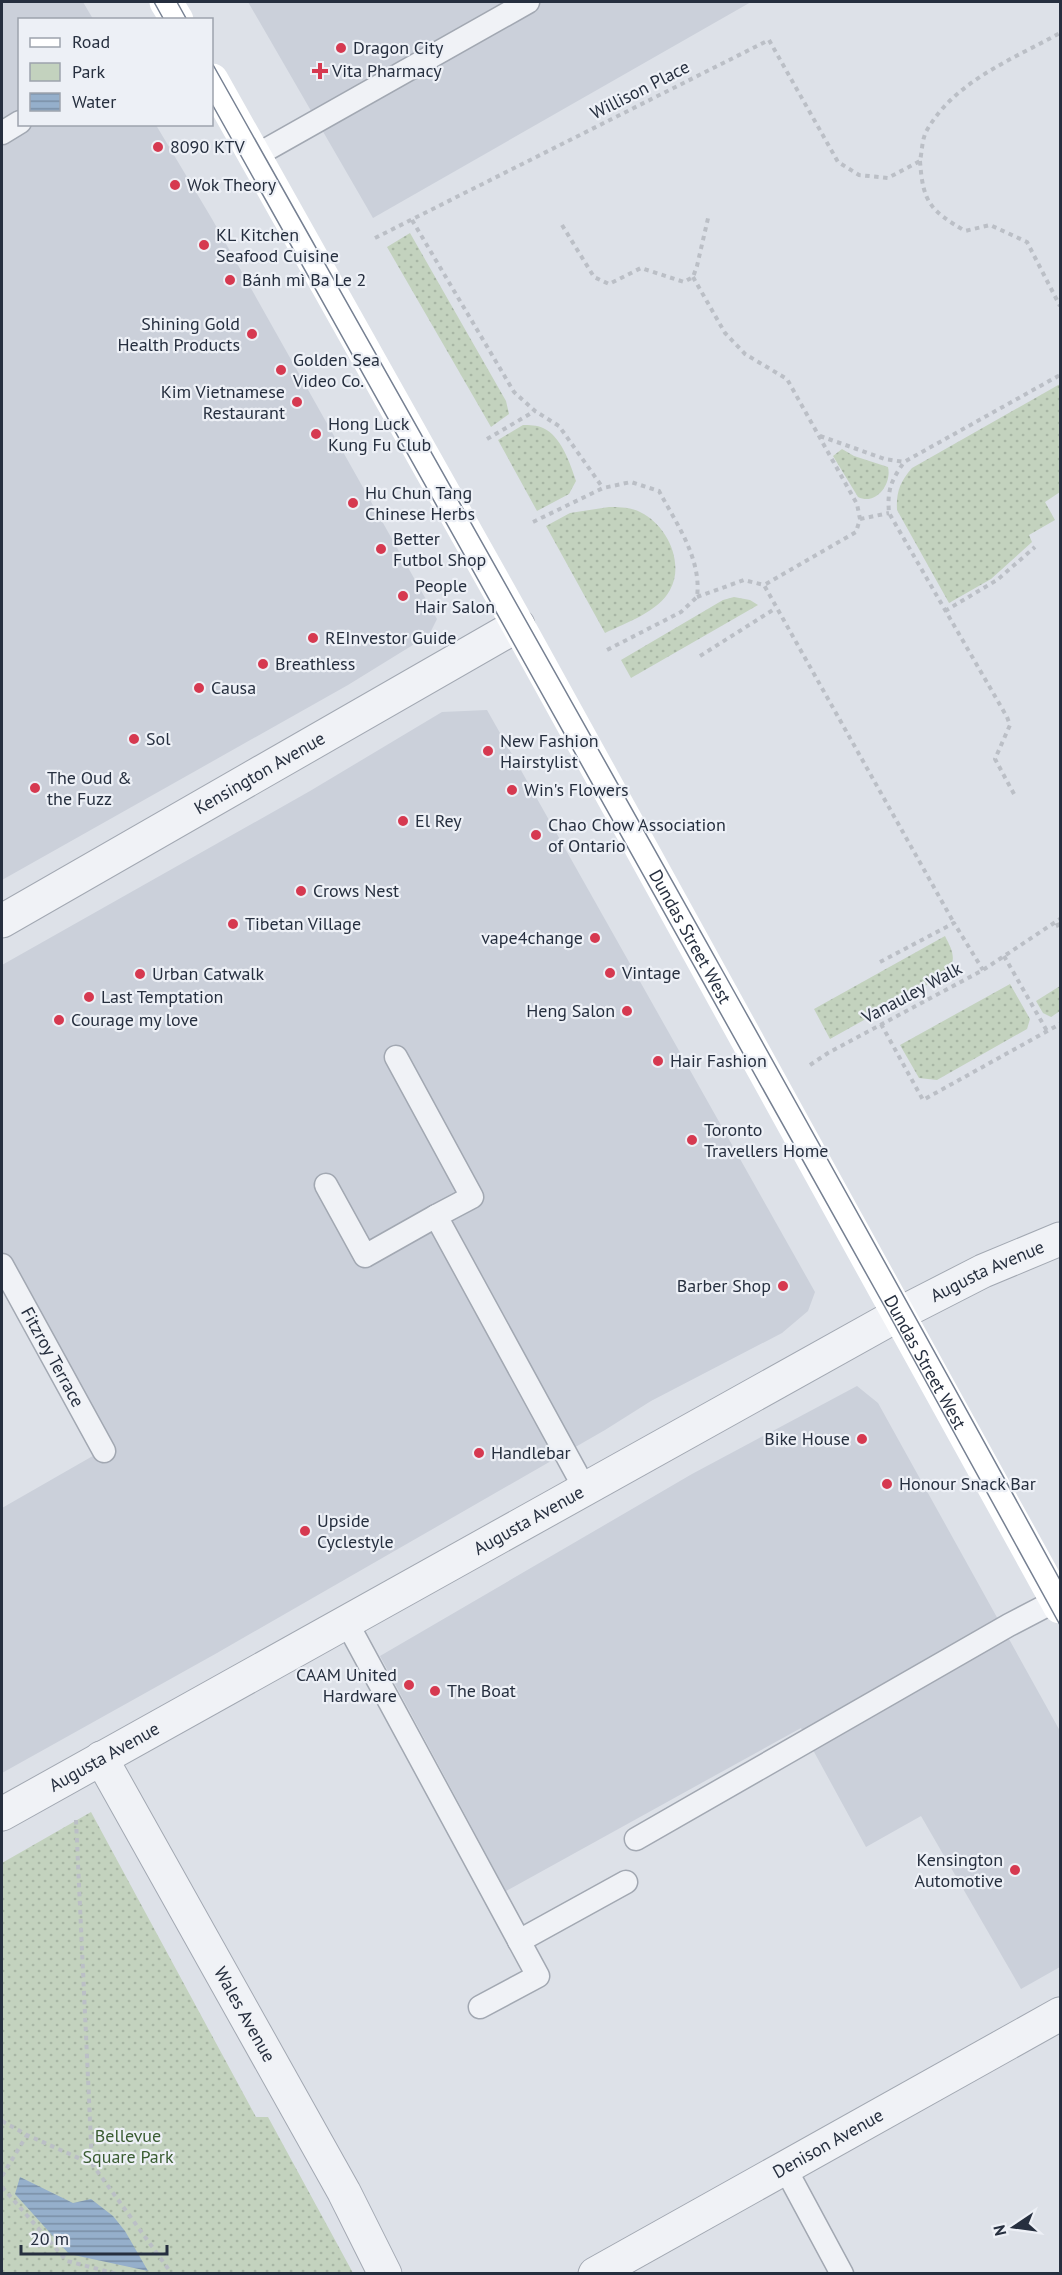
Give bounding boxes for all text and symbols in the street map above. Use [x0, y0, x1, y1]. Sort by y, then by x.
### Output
legend [18, 18, 213, 126]
text: Road [72, 30, 110, 53]
place label: Dragon City [353, 36, 444, 59]
marker: Dragon City [334, 41, 348, 55]
street label: Willison Place [586, 55, 693, 124]
place label: Vita Pharmacy [331, 59, 442, 82]
text: Park [72, 60, 105, 83]
marker: Vita Pharmacy [313, 64, 327, 78]
text: Water [72, 90, 116, 113]
place label: 8090 KTV [170, 135, 245, 158]
marker: 8090 KTV [151, 140, 165, 154]
place label: Wok Theory [187, 173, 277, 196]
marker: Wok Theory [168, 178, 182, 192]
place label: KL Kitchen Seafood Cuisine [216, 223, 339, 267]
marker: KL Kitchen Seafood Cuisine [197, 238, 211, 252]
place label: Bánh mì Ba Le 2 [242, 268, 366, 291]
marker: Bánh mì Ba Le 2 [223, 273, 237, 287]
place label: Shining Gold Health Products [117, 312, 240, 356]
marker: Shining Gold Health Products [245, 327, 259, 341]
place label: Golden Sea Video Co. [292, 348, 380, 392]
marker: Golden Sea Video Co. [274, 363, 288, 377]
place label: Kim Vietnamese Restaurant [161, 380, 285, 424]
marker: Kim Vietnamese Restaurant [290, 395, 304, 409]
place label: Hong Luck Kung Fu Club [328, 412, 431, 456]
marker: Hong Luck Kung Fu Club [309, 427, 323, 441]
place label: Hu Chun Tang Chinese Herbs [365, 481, 475, 525]
marker: Hu Chun Tang Chinese Herbs [346, 496, 360, 510]
place label: Better Futbol Shop [393, 527, 486, 571]
marker: Better Futbol Shop [374, 542, 388, 556]
place label: People Hair Salon [415, 574, 495, 618]
marker: People Hair Salon [396, 589, 410, 603]
place label: REInvestor Guide [325, 626, 457, 649]
marker: REInvestor Guide [306, 631, 320, 645]
place label: Breathless [275, 652, 355, 675]
marker: Breathless [256, 657, 270, 671]
place label: Causa [211, 676, 256, 699]
marker: Causa [192, 681, 206, 695]
street label: Kensington Avenue [190, 726, 329, 819]
place label: Sol [146, 727, 171, 750]
place label: New Fashion Hairstylist [500, 729, 599, 773]
marker: Sol [127, 732, 141, 746]
marker: New Fashion Hairstylist [481, 744, 495, 758]
place label: The Oud & the Fuzz [47, 766, 132, 810]
place label: Win's Flowers [524, 778, 629, 801]
marker: The Oud & the Fuzz [28, 781, 42, 795]
marker: Win's Flowers [505, 783, 519, 797]
place label: El Rey [415, 809, 462, 832]
place label: Chao Chow Association of Ontario [548, 813, 726, 857]
marker: El Rey [396, 814, 410, 828]
marker: Chao Chow Association of Ontario [529, 828, 543, 842]
street label: Dundas Street West [644, 865, 737, 1008]
place label: Crows Nest [313, 879, 399, 902]
marker: Crows Nest [294, 884, 308, 898]
place label: Tibetan Village [245, 912, 361, 935]
marker: Tibetan Village [226, 917, 240, 931]
place label: vape4change [481, 926, 583, 949]
marker: vape4change [588, 931, 602, 945]
street label: Vanauley Walk [857, 956, 966, 1029]
place label: Vintage [621, 961, 681, 984]
place label: Urban Catwalk [152, 962, 265, 985]
marker: Vintage [603, 966, 617, 980]
marker: Urban Catwalk [133, 967, 147, 981]
place label: Last Temptation [101, 985, 223, 1008]
marker: Last Temptation [82, 990, 96, 1004]
place label: Heng Salon [526, 999, 615, 1022]
marker: Heng Salon [620, 1004, 634, 1018]
place label: Courage my love [71, 1008, 198, 1031]
marker: Courage my love [52, 1013, 66, 1027]
place label: Hair Fashion [670, 1049, 767, 1072]
marker: Hair Fashion [651, 1054, 665, 1068]
place label: Toronto Travellers Home [704, 1118, 828, 1162]
marker: Toronto Travellers Home [685, 1133, 699, 1147]
street label: Augusta Avenue [926, 1235, 1047, 1307]
place label: Barber Shop [677, 1274, 771, 1297]
marker: Barber Shop [776, 1279, 790, 1293]
street label: Dundas Street West [879, 1291, 972, 1433]
street label: Fitzroy Terrace [16, 1303, 90, 1411]
place label: Bike House [764, 1427, 850, 1450]
marker: Bike House [855, 1432, 869, 1446]
place label: Handlebar [491, 1441, 571, 1464]
marker: Handlebar [472, 1446, 486, 1460]
place label: Honour Snack Bar [899, 1472, 1036, 1495]
marker: Honour Snack Bar [880, 1477, 894, 1491]
street label: Augusta Avenue [469, 1480, 588, 1560]
place label: Upside Cyclestyle [317, 1509, 394, 1553]
marker: Upside Cyclestyle [298, 1524, 312, 1538]
place label: CAAM United Hardware [296, 1663, 397, 1707]
marker: CAAM United Hardware [402, 1678, 416, 1692]
place label: The Boat [447, 1679, 516, 1702]
marker: The Boat [428, 1684, 442, 1698]
street label: Augusta Avenue [45, 1717, 163, 1797]
place label: Kensington Automotive [914, 1848, 1003, 1892]
marker: Kensington Automotive [1008, 1863, 1022, 1877]
street label: Wales Avenue [209, 1963, 281, 2066]
street label: Denison Avenue [768, 2103, 887, 2183]
park label: Bellevue Square Park [82, 2124, 174, 2168]
north arrow [984, 2197, 1044, 2257]
scale bar [21, 2218, 166, 2256]
text: N [988, 2223, 1010, 2238]
text: 20 m [30, 2227, 69, 2250]

